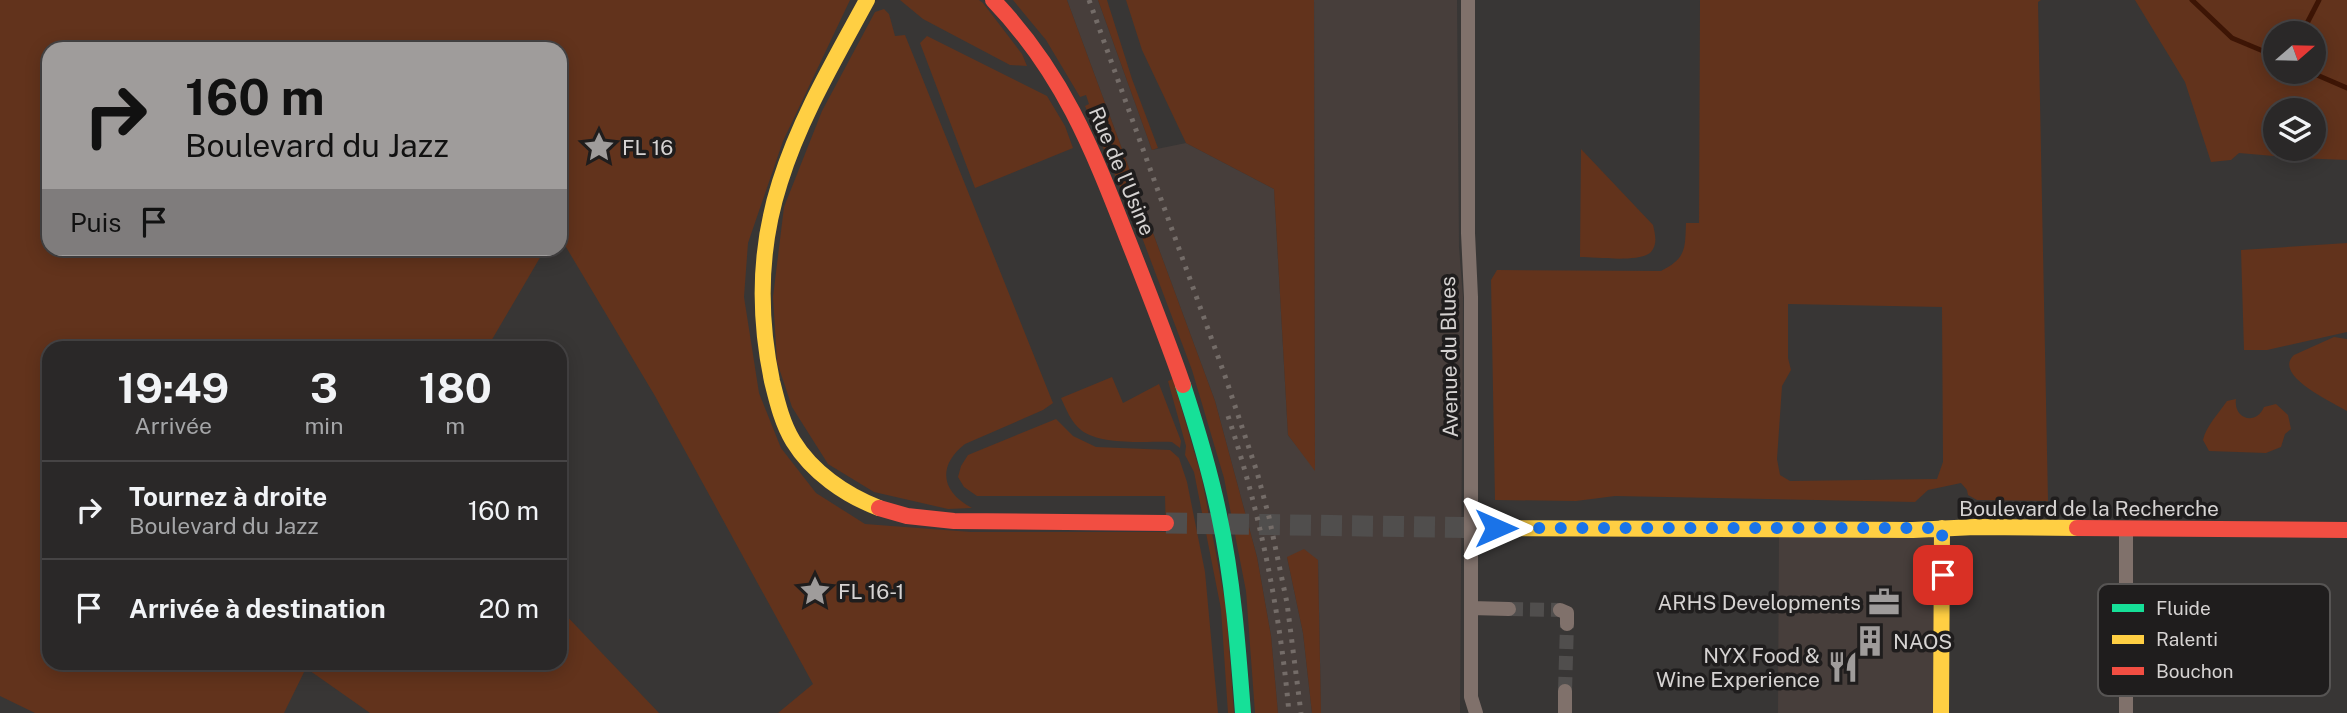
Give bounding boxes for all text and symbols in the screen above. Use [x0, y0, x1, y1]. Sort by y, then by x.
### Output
north arrow [2263, 21, 2326, 84]
map controls [2263, 21, 2326, 161]
text: 160 m [185, 68, 325, 126]
icon: right [70, 70, 161, 161]
button: layers [2263, 98, 2326, 161]
street label: Rue de l'Usine [1084, 103, 1160, 239]
text: Boulevard du Jazz [185, 127, 449, 164]
place icon: FL 16 [582, 130, 616, 164]
place label: FL 16 [622, 135, 673, 160]
icon: arrive [135, 203, 173, 241]
text: Puis [70, 207, 121, 238]
street label: Avenue du Blues [1435, 276, 1463, 438]
text: 19:49 [117, 363, 229, 412]
text: 3 [310, 363, 338, 412]
text: 180 [419, 363, 492, 412]
text: Arrivée [135, 412, 212, 439]
text: min [304, 412, 343, 439]
text: m [445, 412, 465, 439]
text: Tournez à droite [129, 481, 327, 512]
icon: right [70, 491, 108, 529]
position arrow [1459, 491, 1533, 565]
text: 160 m [468, 495, 539, 526]
street label: Boulevard de la Recherche [1959, 496, 2219, 521]
text: Boulevard du Jazz [129, 512, 319, 539]
pin [1913, 545, 1973, 605]
icon: arrive [1924, 556, 1962, 594]
place icon: FL 16-1 [798, 574, 832, 608]
place label: FL 16-1 [838, 579, 904, 604]
legend [2098, 584, 2330, 696]
office icon: ARHS Developments [1867, 585, 1901, 619]
icon: arrive [70, 589, 108, 627]
place label: ARHS Developments [1657, 590, 1861, 615]
text: Arrivée à destination [129, 593, 386, 624]
text: 20 m [479, 593, 539, 624]
text: Fluide [2156, 597, 2211, 619]
building icon: NAOS [1853, 624, 1887, 658]
text: Ralenti [2156, 628, 2218, 650]
place label: NAOS [1893, 629, 1952, 654]
place label: NYX Food & Wine Experience [1656, 643, 1820, 692]
restaurant icon: NYX Food & Wine Experience [1826, 650, 1860, 684]
text: Bouchon [2156, 660, 2233, 682]

